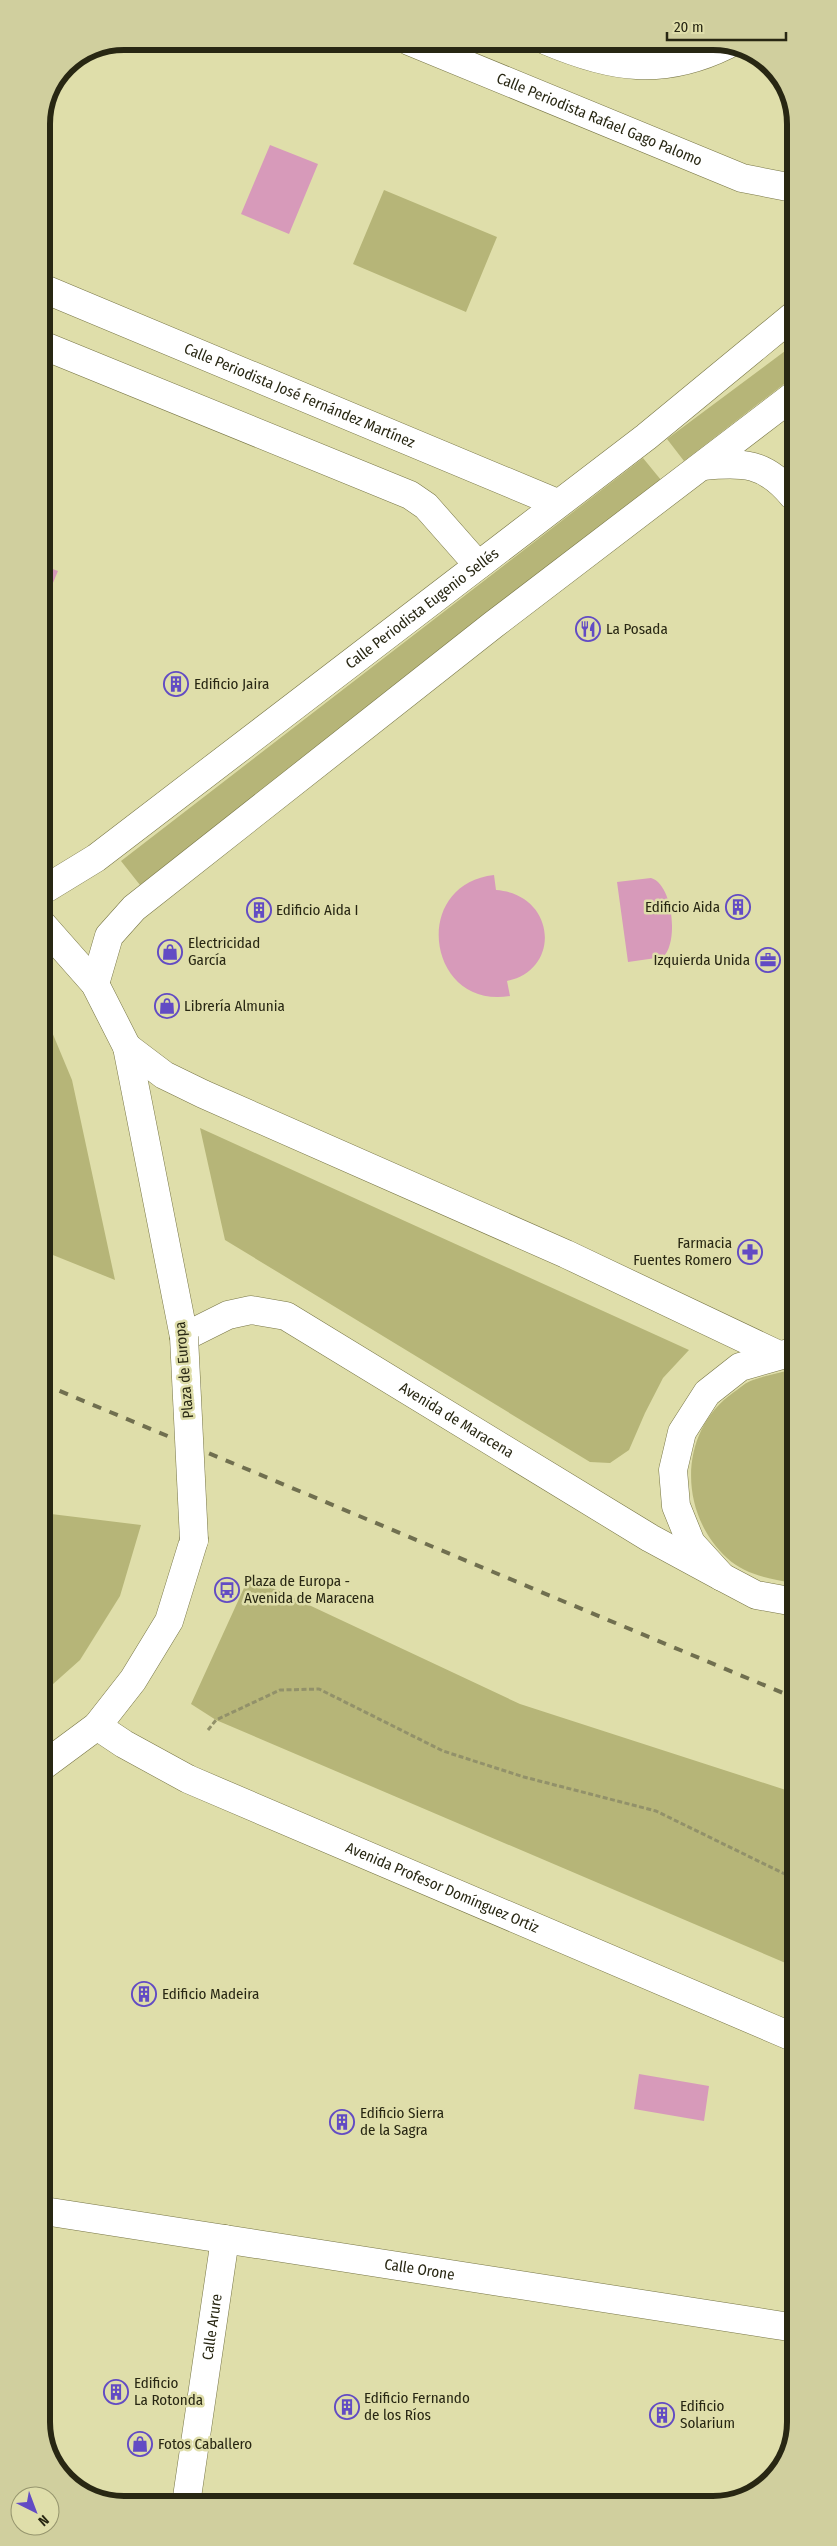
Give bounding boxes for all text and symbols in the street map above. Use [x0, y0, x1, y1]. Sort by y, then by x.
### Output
scale bar [667, 10, 786, 42]
text: 20 m [674, 18, 704, 36]
street label: Calle Periodista Rafael Gago Palomo [494, 69, 705, 170]
street label: Calle Periodista José Fernández Martínez [181, 339, 418, 452]
street label: Calle Periodista Eugenio Sellés [342, 544, 502, 673]
restaurant icon: La Posada [575, 616, 601, 642]
place label: La Posada [606, 620, 668, 638]
building icon: Edificio Jaira [163, 671, 189, 697]
place label: Edificio Jaira [194, 675, 269, 693]
building icon: Edificio Aida [725, 894, 751, 920]
building icon: Edificio Aida I [246, 897, 272, 923]
place label: Edificio Aida [645, 898, 720, 916]
place label: Edificio Aida I [276, 901, 359, 919]
place label: Electricidad García [188, 934, 260, 969]
shop icon: Electricidad García [157, 939, 183, 965]
office icon: Izquierda Unida [755, 947, 781, 973]
place label: Izquierda Unida [654, 951, 750, 969]
shop icon: Librería Almunia [154, 993, 180, 1019]
place label: Librería Almunia [184, 997, 285, 1015]
place label: Farmacia Fuentes Romero [633, 1234, 732, 1269]
pharmacy icon: Farmacia Fuentes Romero [737, 1239, 763, 1265]
street label: Plaza de Europa [171, 1321, 197, 1419]
street label: Avenida de Maracena [396, 1378, 517, 1462]
place label: Plaza de Europa - Avenida de Maracena [244, 1572, 374, 1607]
bus stop icon: Plaza de Europa - Avenida de Maracena [214, 1577, 240, 1603]
street label: Avenida Profesor Domínguez Ortiz [343, 1838, 542, 1937]
building icon: Edificio Madeira [131, 1981, 157, 2007]
place label: Edificio Madeira [162, 1985, 259, 2003]
place label: Edificio Sierra de la Sagra [360, 2104, 444, 2139]
building icon: Edificio Sierra de la Sagra [329, 2109, 355, 2135]
street label: Calle Orone [383, 2255, 456, 2284]
street label: Calle Arure [198, 2293, 226, 2361]
place label: Edificio La Rotonda [134, 2374, 203, 2409]
building icon: Edificio La Rotonda [103, 2379, 129, 2405]
place label: Edificio Fernando de los Ríos [364, 2389, 470, 2424]
building icon: Edificio Fernando de los Ríos [334, 2394, 360, 2420]
place label: Edificio Solarium [680, 2397, 735, 2432]
building icon: Edificio Solarium [649, 2402, 675, 2428]
shop icon: Fotos Caballero [127, 2431, 153, 2457]
place label: Fotos Caballero [158, 2435, 252, 2453]
north arrow [10, 2486, 60, 2536]
text: N [35, 2511, 52, 2529]

